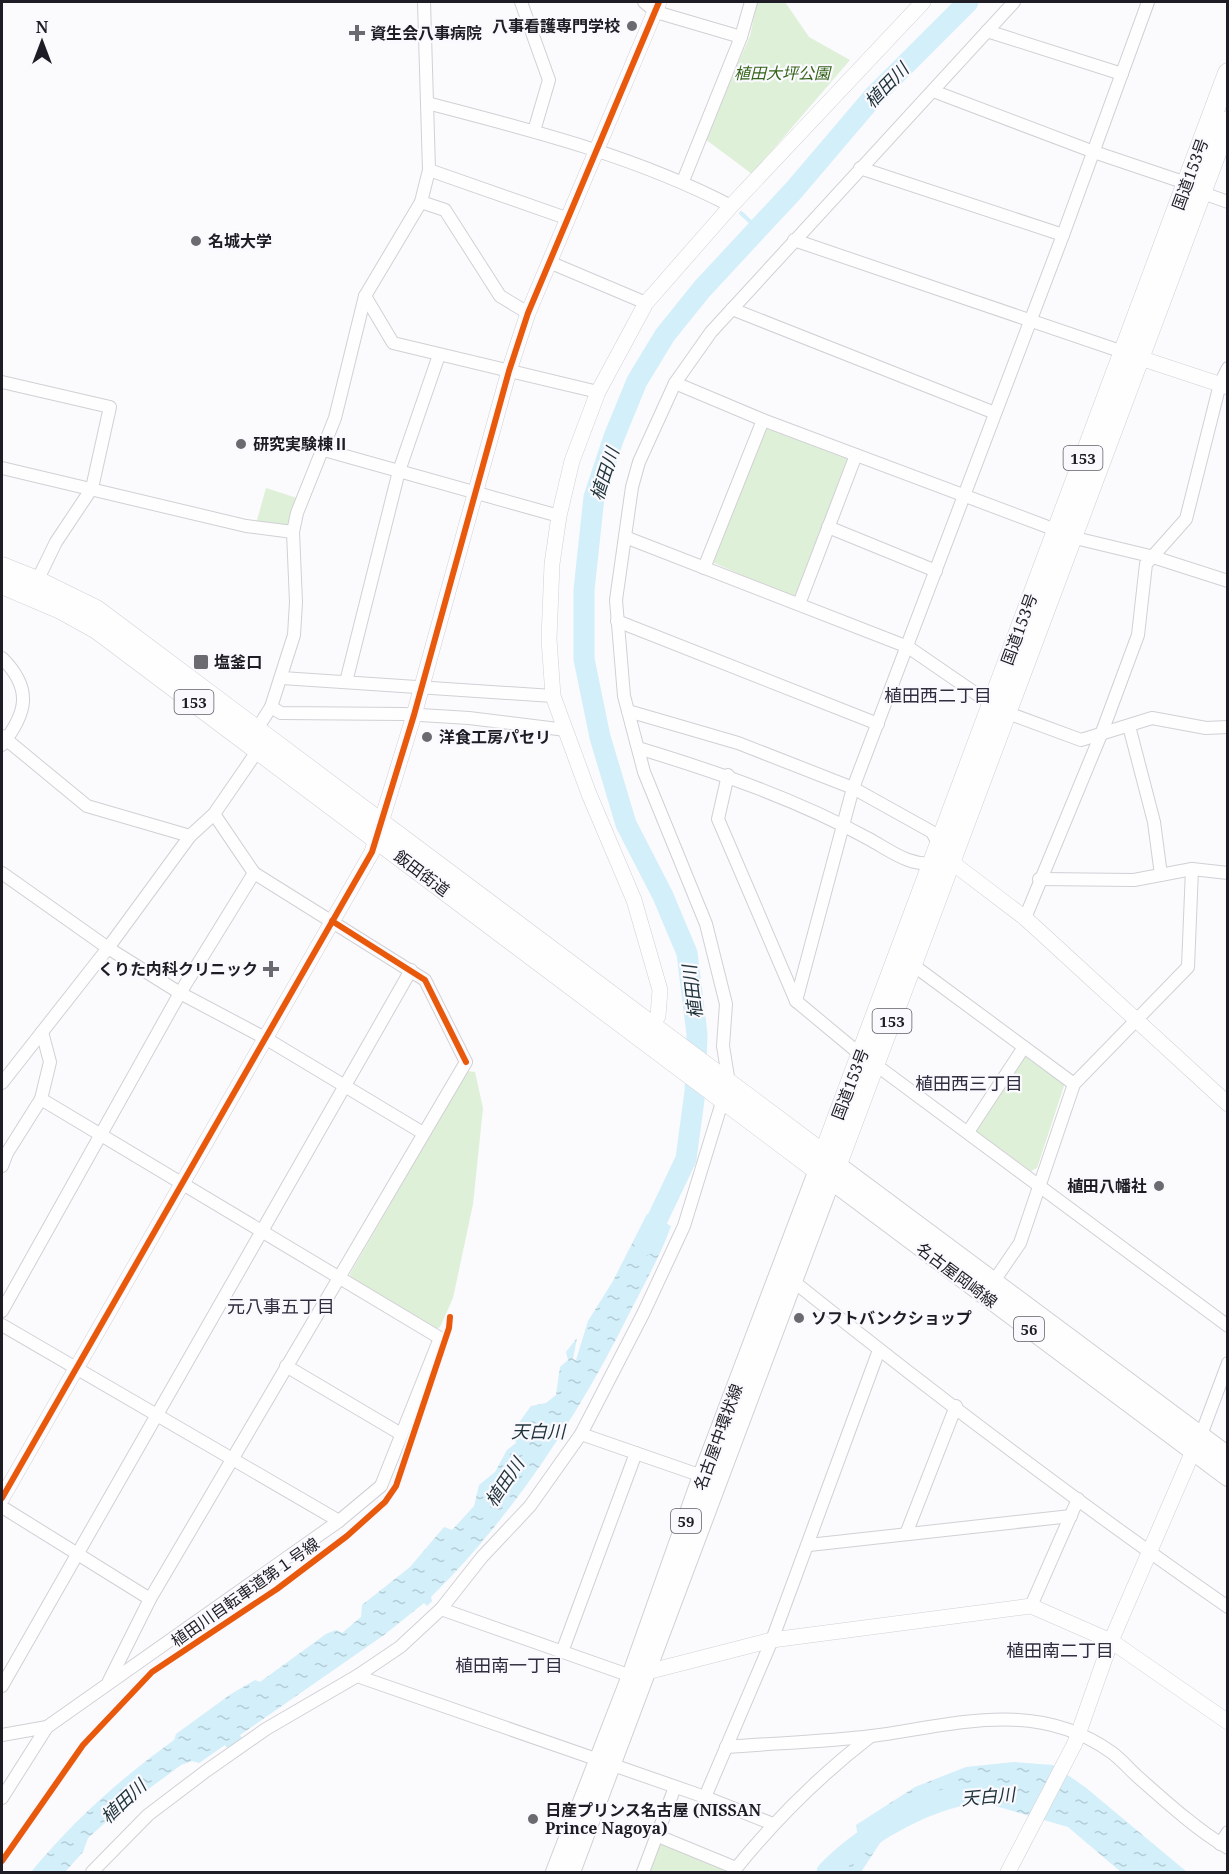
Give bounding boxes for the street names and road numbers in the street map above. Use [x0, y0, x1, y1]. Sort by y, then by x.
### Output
street label: 国道153号 [1167, 135, 1213, 213]
road number: 153 [1064, 446, 1102, 470]
street label: 国道153号 [996, 590, 1042, 668]
road number: 153 [174, 690, 214, 714]
street label: 飯田街道 [390, 845, 454, 901]
road number: 153 [872, 1009, 912, 1033]
street label: 国道153号 [826, 1045, 874, 1123]
street label: 名古屋岡崎線 [912, 1237, 1002, 1313]
road number: 56 [1014, 1317, 1044, 1341]
street label: 名古屋中環状線 [689, 1381, 747, 1493]
road number: 59 [671, 1509, 701, 1533]
street label: 植田川自転車道第１号線 [167, 1533, 323, 1651]

